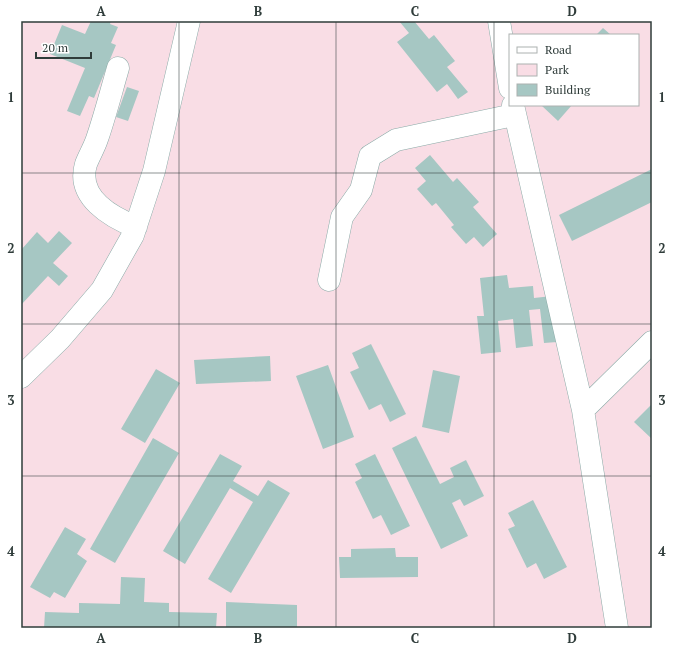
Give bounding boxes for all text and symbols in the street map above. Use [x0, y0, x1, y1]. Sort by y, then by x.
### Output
text: A [96, 2, 106, 20]
text: B [254, 2, 262, 20]
text: C [411, 2, 419, 20]
text: D [567, 2, 577, 20]
scale bar [36, 34, 91, 60]
legend [509, 34, 639, 106]
text: 20 m [42, 40, 69, 55]
text: Road [545, 42, 572, 57]
text: Park [545, 62, 570, 77]
text: Building [545, 82, 591, 97]
text: 1 [7, 88, 15, 106]
text: 1 [658, 88, 666, 106]
text: 2 [7, 239, 15, 257]
text: 2 [658, 239, 666, 257]
text: 3 [7, 391, 15, 409]
text: 3 [658, 391, 666, 409]
text: 4 [7, 542, 15, 560]
text: 4 [658, 542, 666, 560]
text: A [96, 629, 106, 647]
text: B [254, 629, 262, 647]
text: C [411, 629, 419, 647]
text: D [567, 629, 577, 647]

